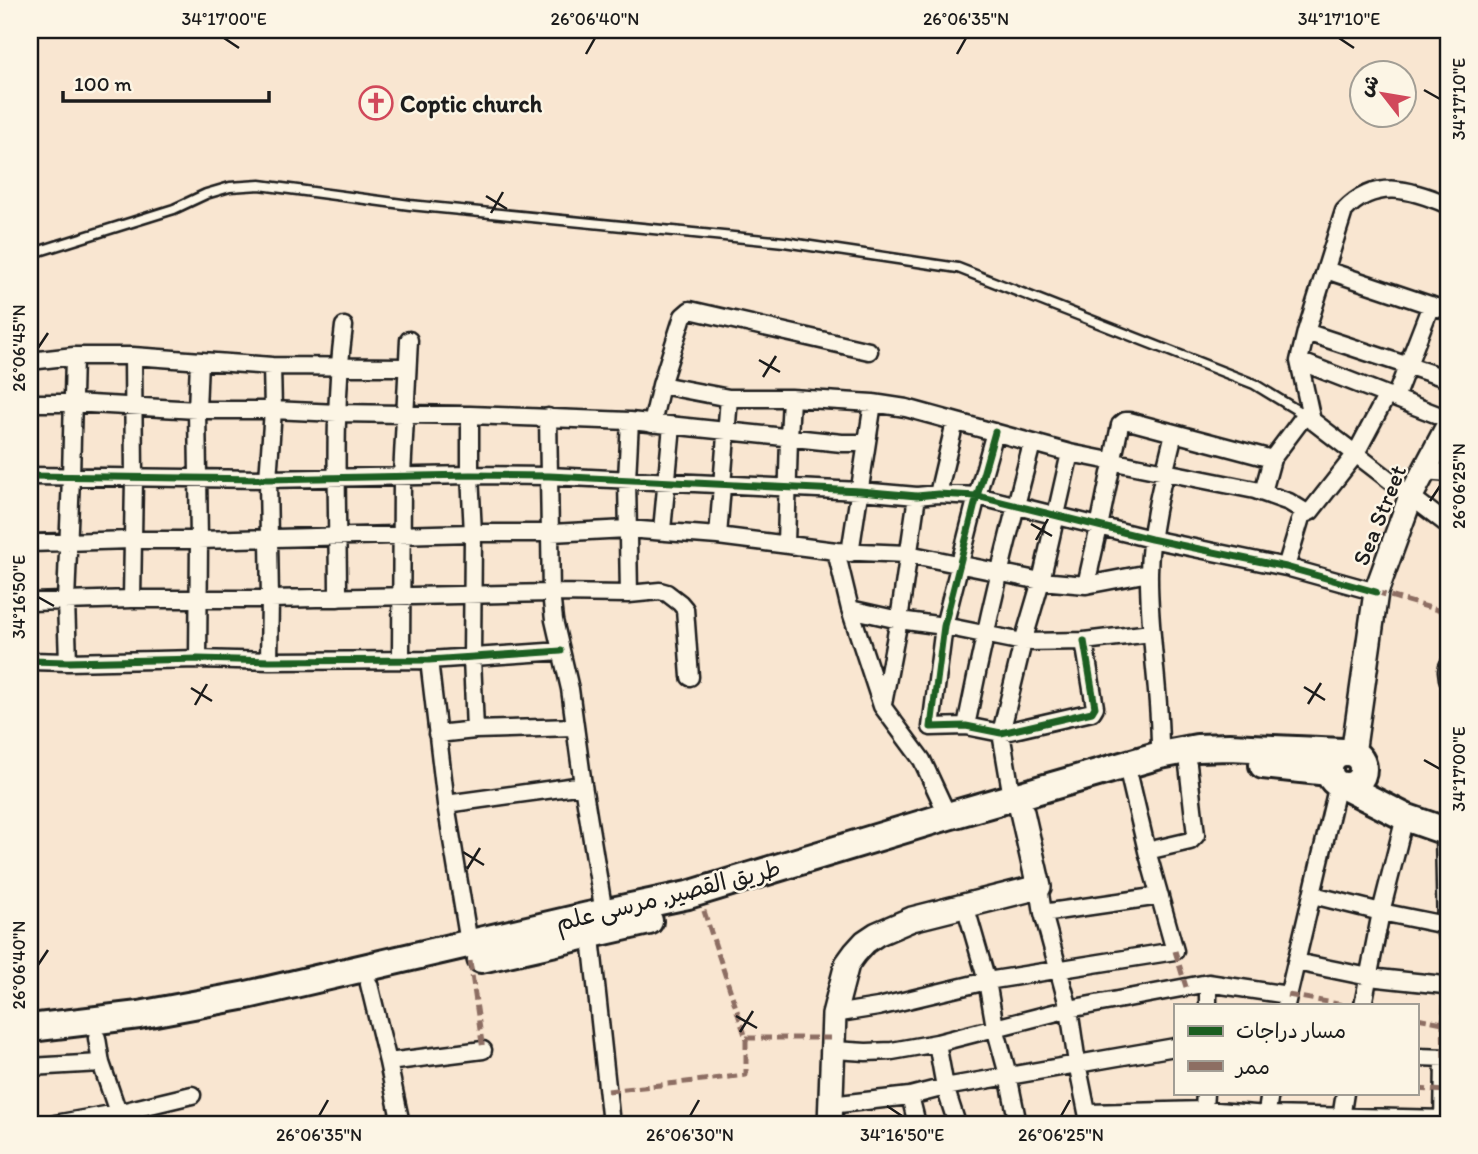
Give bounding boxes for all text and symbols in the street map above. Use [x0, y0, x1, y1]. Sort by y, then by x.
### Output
text: 34°17'00"E [181, 8, 267, 30]
text: 26°06'40"N [551, 8, 639, 30]
text: 26°06'35"N [923, 8, 1009, 30]
text: 34°17'10"E [1298, 8, 1380, 30]
text: 34°17'10"E [1448, 58, 1470, 140]
scale bar [63, 60, 270, 104]
north arrow [1348, 60, 1418, 130]
text: 100 m [74, 71, 132, 96]
text: ش [1354, 71, 1384, 100]
church icon: Coptic church [357, 84, 395, 122]
place label: Coptic church [400, 89, 543, 119]
text: 26°06'45"N [8, 304, 30, 392]
text: 26°06'25"N [1448, 443, 1470, 529]
street label: Sea Street [1346, 461, 1412, 569]
text: 34°16'50"E [8, 555, 30, 639]
text: 34°17'00"E [1448, 726, 1470, 812]
street label: طريق القصير, مرسى علم [553, 853, 784, 941]
text: 26°06'40"N [8, 921, 30, 1009]
legend [1174, 1004, 1418, 1094]
text: مسار دراجات [1236, 1018, 1346, 1043]
text: ممر [1234, 1054, 1270, 1079]
text: 26°06'35"N [276, 1124, 362, 1146]
text: 26°06'30"N [646, 1124, 734, 1146]
text: 34°16'50"E [860, 1124, 944, 1146]
text: 26°06'25"N [1018, 1124, 1104, 1146]

